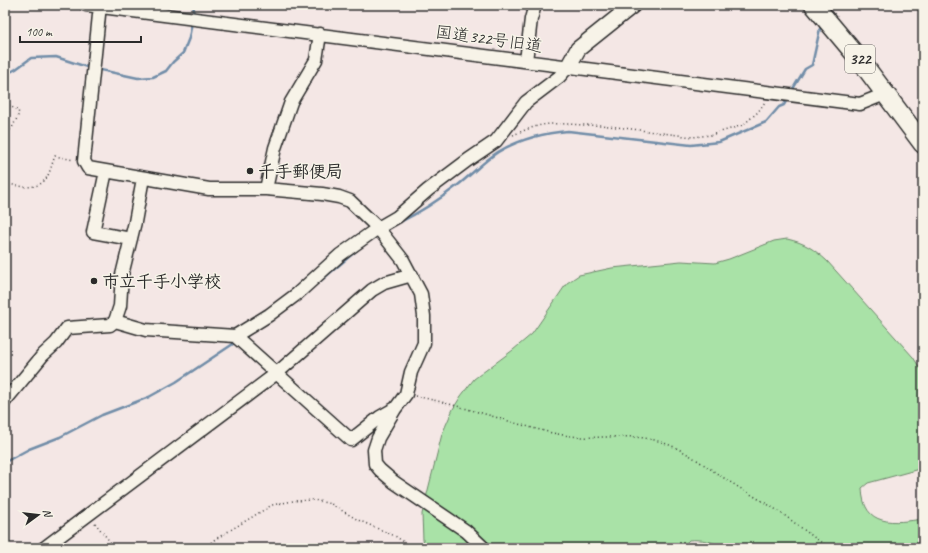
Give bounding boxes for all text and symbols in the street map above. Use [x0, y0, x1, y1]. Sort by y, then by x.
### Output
scale bar [20, 18, 141, 44]
street label: 国道322号旧道 [434, 21, 544, 57]
text: 100 m [26, 24, 53, 40]
road number: 322 [845, 45, 875, 73]
place label: 千手郵便局 [258, 161, 343, 182]
marker: 千手郵便局 [245, 166, 255, 176]
place label: 市立千手小学校 [102, 271, 221, 292]
marker: 市立千手小学校 [89, 276, 99, 286]
north arrow [18, 495, 58, 535]
text: N [40, 507, 56, 520]

